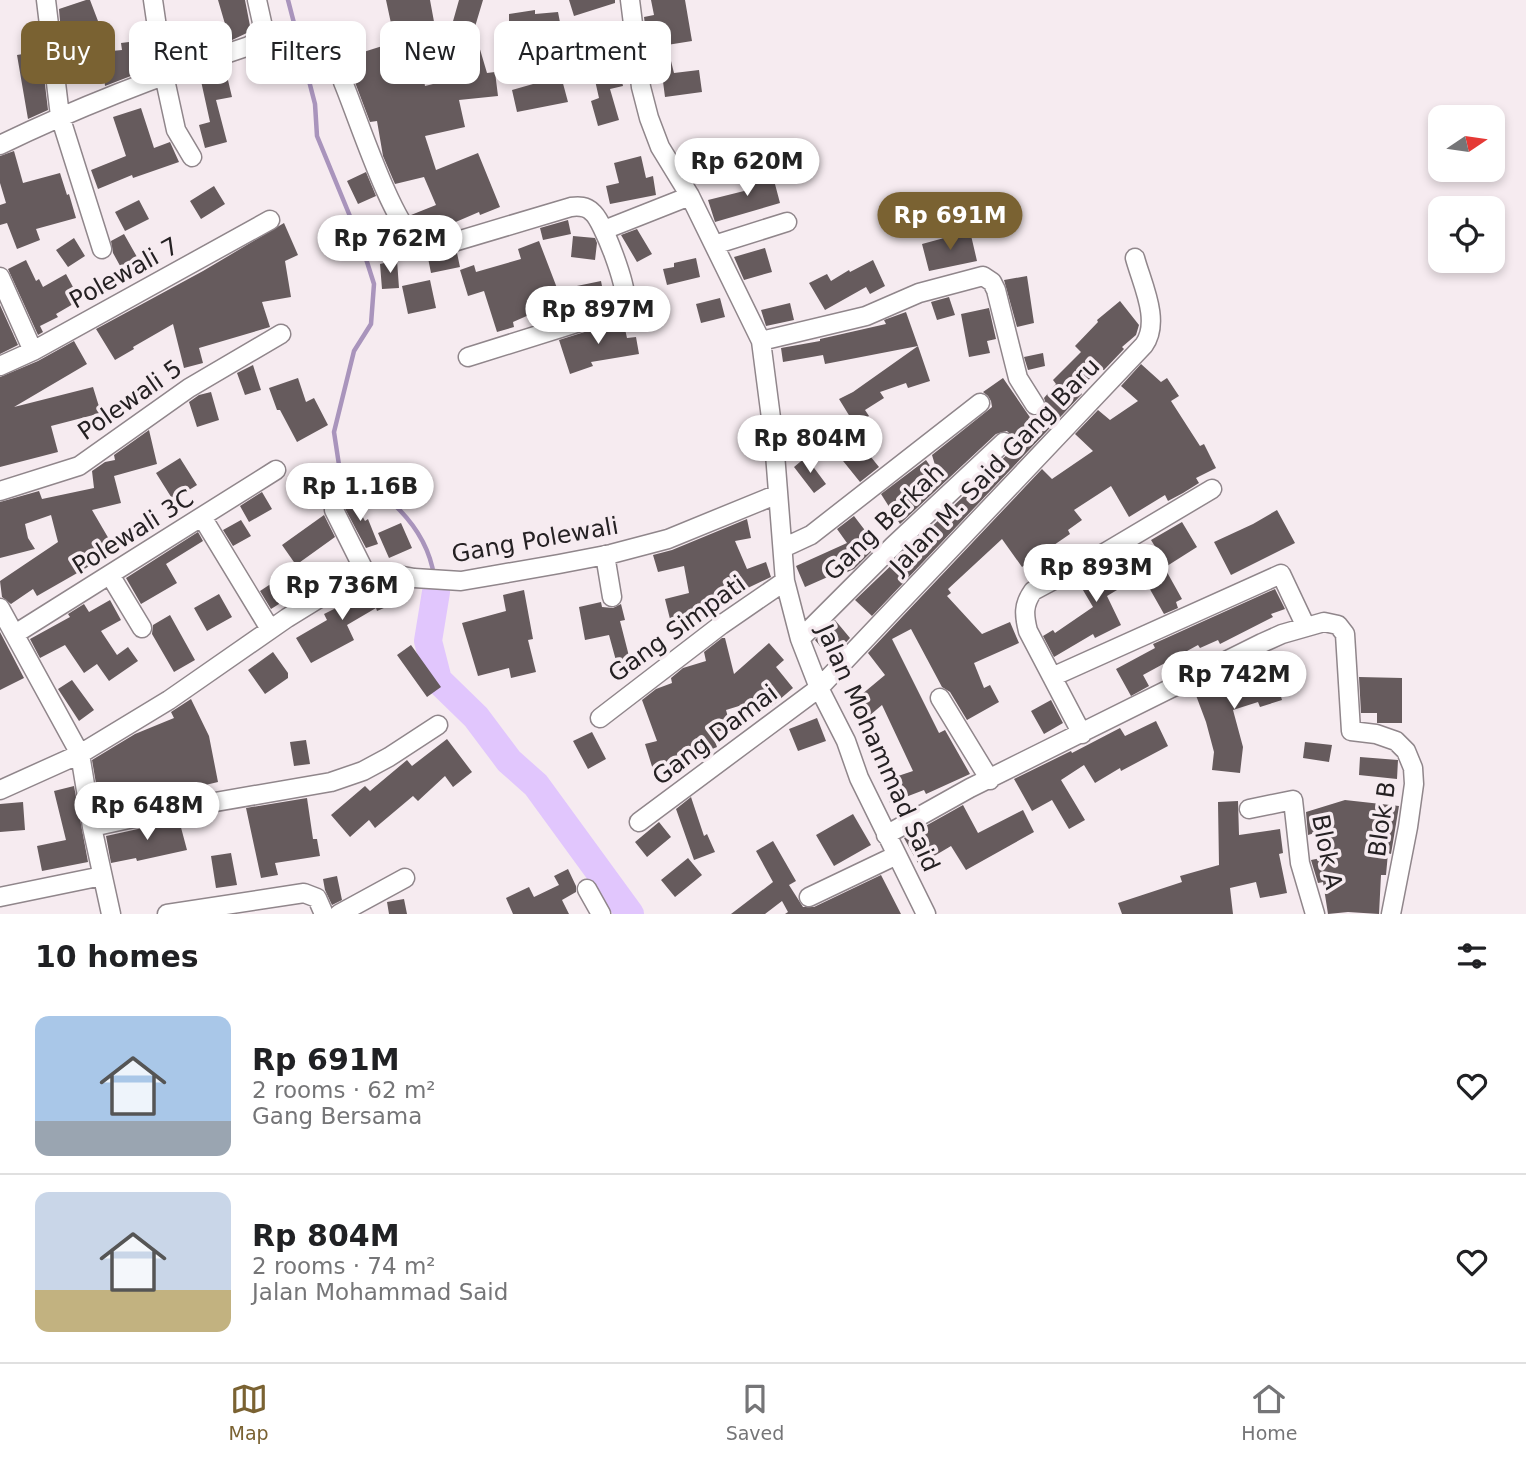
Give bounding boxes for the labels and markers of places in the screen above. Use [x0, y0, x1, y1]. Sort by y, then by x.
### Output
pin: Rp 620M [682, 138, 812, 198]
pin: Rp 691M [885, 192, 1015, 252]
pin: Rp 762M [325, 216, 455, 275]
pin: Rp 897M [533, 286, 663, 346]
pin: Rp 804M [745, 416, 875, 475]
pin: Rp 1.16B [288, 463, 432, 523]
pin: Rp 893M [1031, 544, 1161, 604]
pin: Rp 736M [277, 562, 407, 622]
pin: Rp 742M [1169, 652, 1299, 711]
pin: Rp 648M [82, 782, 212, 842]

